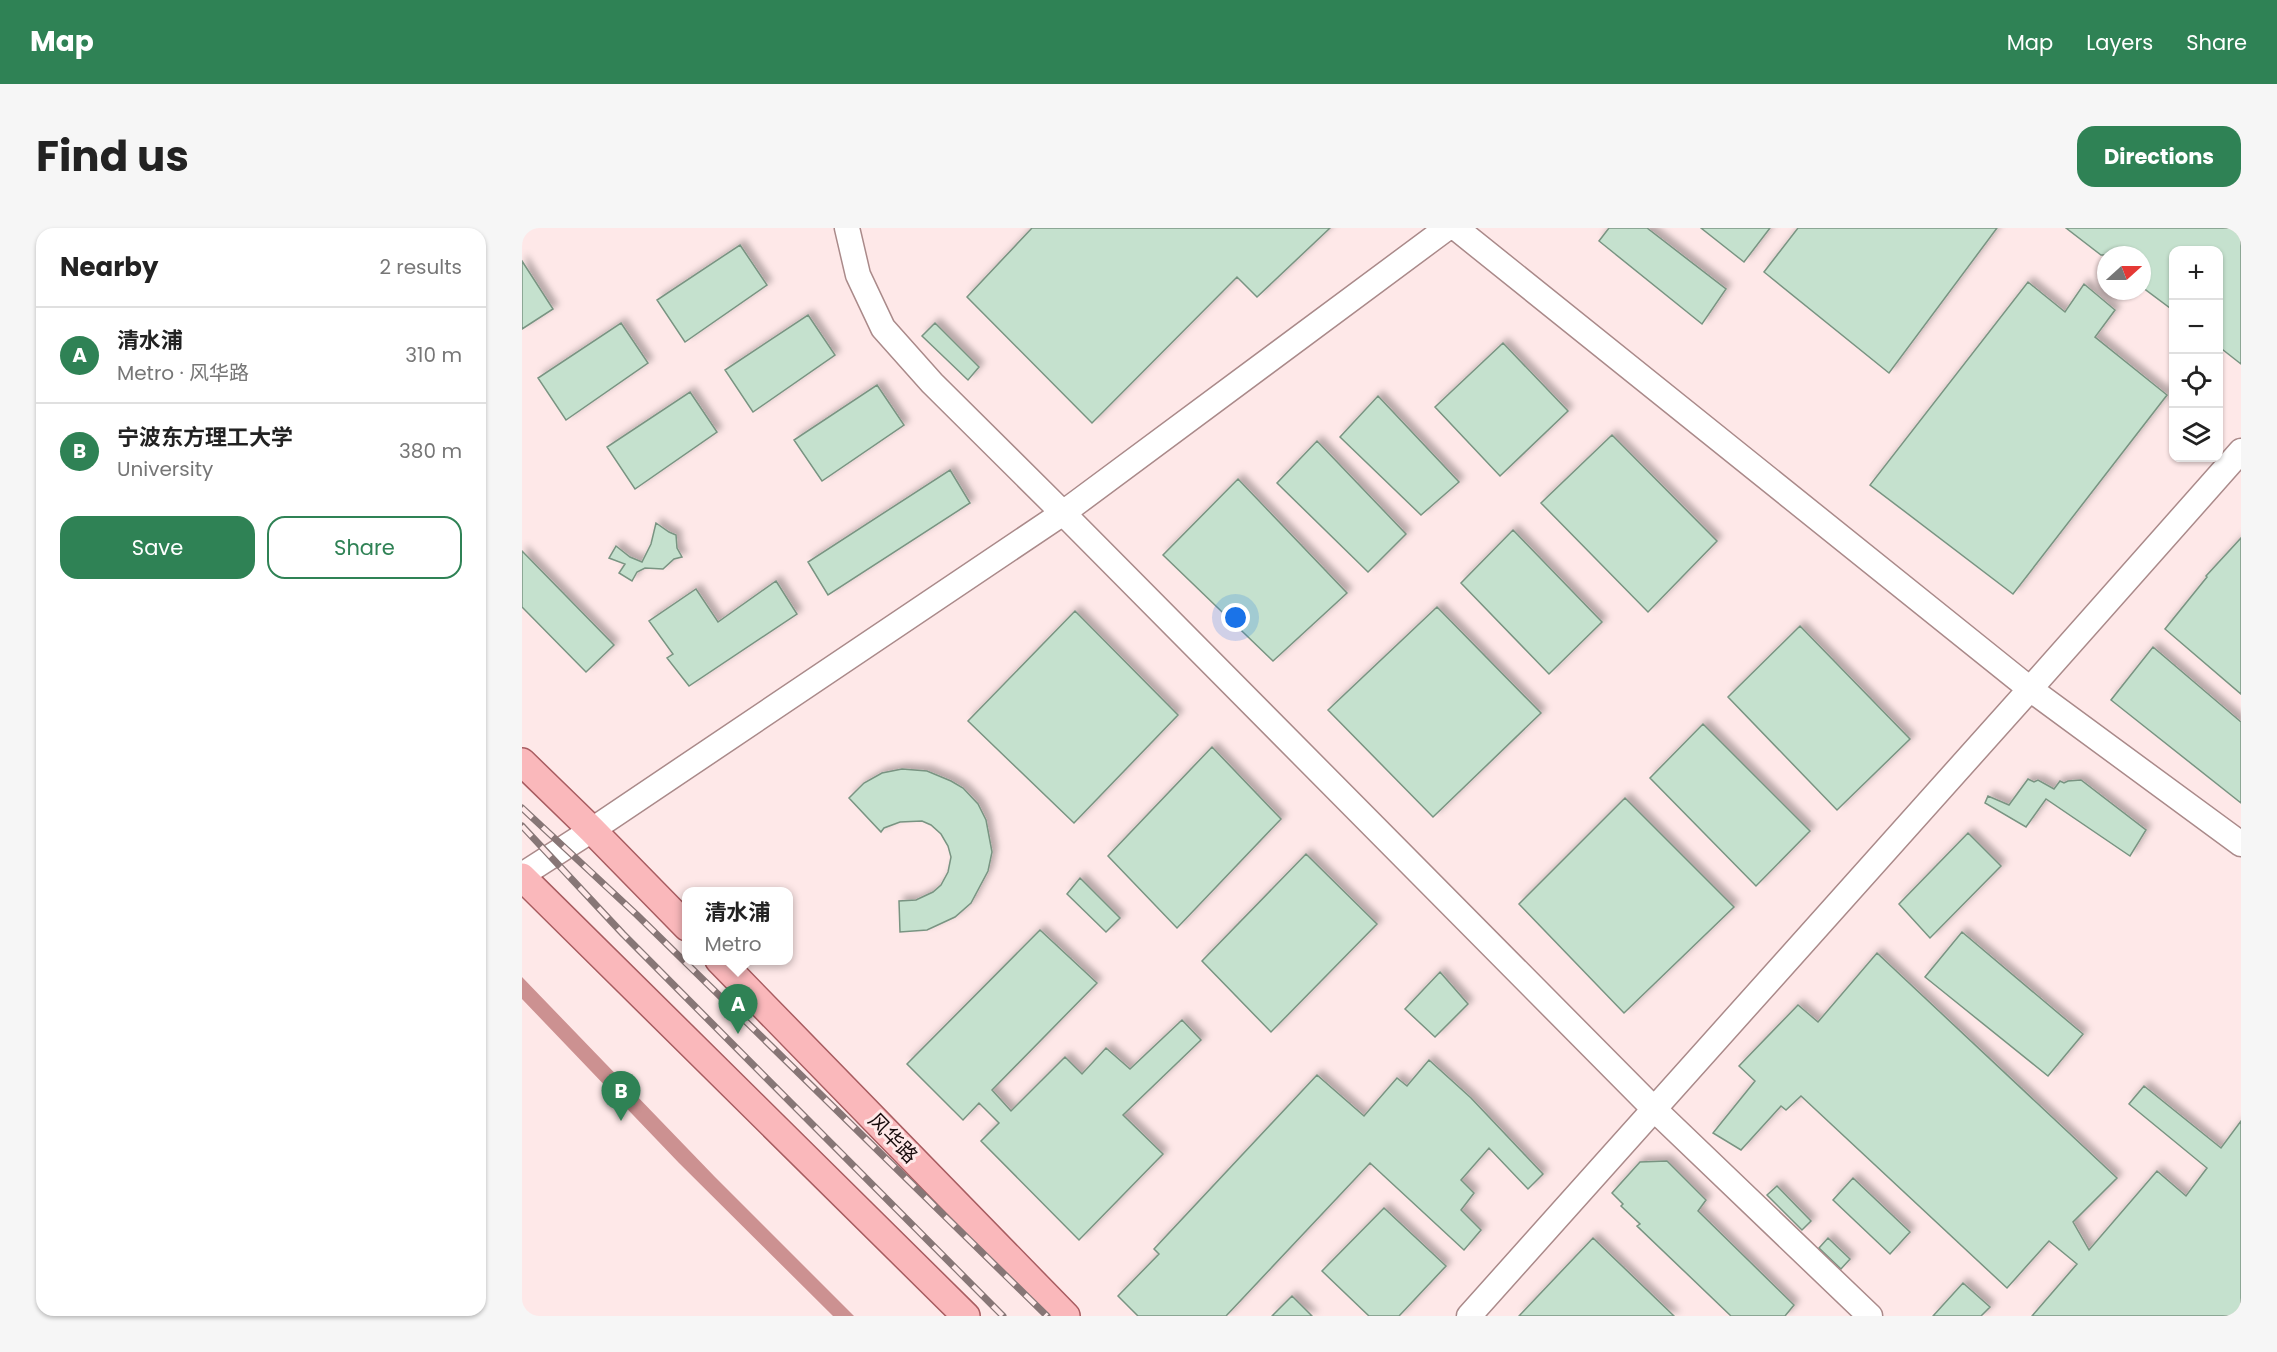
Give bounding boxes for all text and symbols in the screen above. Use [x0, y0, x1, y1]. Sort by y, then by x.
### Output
text: Map [30, 22, 94, 61]
text: Map [2007, 28, 2053, 57]
text: Layers [2086, 28, 2153, 57]
text: Share [2186, 28, 2247, 57]
button: Directions [2077, 126, 2241, 187]
text: Find us [36, 127, 189, 186]
north arrow [2097, 246, 2151, 300]
map controls [2169, 246, 2223, 462]
button: + [2169, 246, 2223, 300]
text: Nearby [60, 249, 158, 285]
text: 2 results [379, 253, 462, 281]
button: − [2169, 300, 2223, 354]
text: 清水浦 [117, 325, 183, 356]
text: A [72, 341, 87, 369]
text: 310 m [405, 341, 462, 369]
button: locate [2169, 354, 2223, 408]
text: Metro · 风华路 [117, 359, 249, 387]
button: layers [2169, 408, 2223, 462]
text: 宁波东方理工大学 [117, 422, 293, 453]
text: B [73, 437, 86, 465]
text: 380 m [399, 437, 462, 465]
text: University [117, 455, 213, 483]
button: Save [60, 516, 255, 579]
button: Share [267, 516, 462, 579]
your location [1221, 603, 1250, 632]
popup [682, 887, 793, 965]
text: 清水浦 [704, 897, 771, 928]
text: Metro [704, 930, 762, 958]
pin: A [718, 984, 758, 1034]
pin: B [602, 1072, 640, 1121]
street label: 风华路 [862, 1107, 924, 1169]

